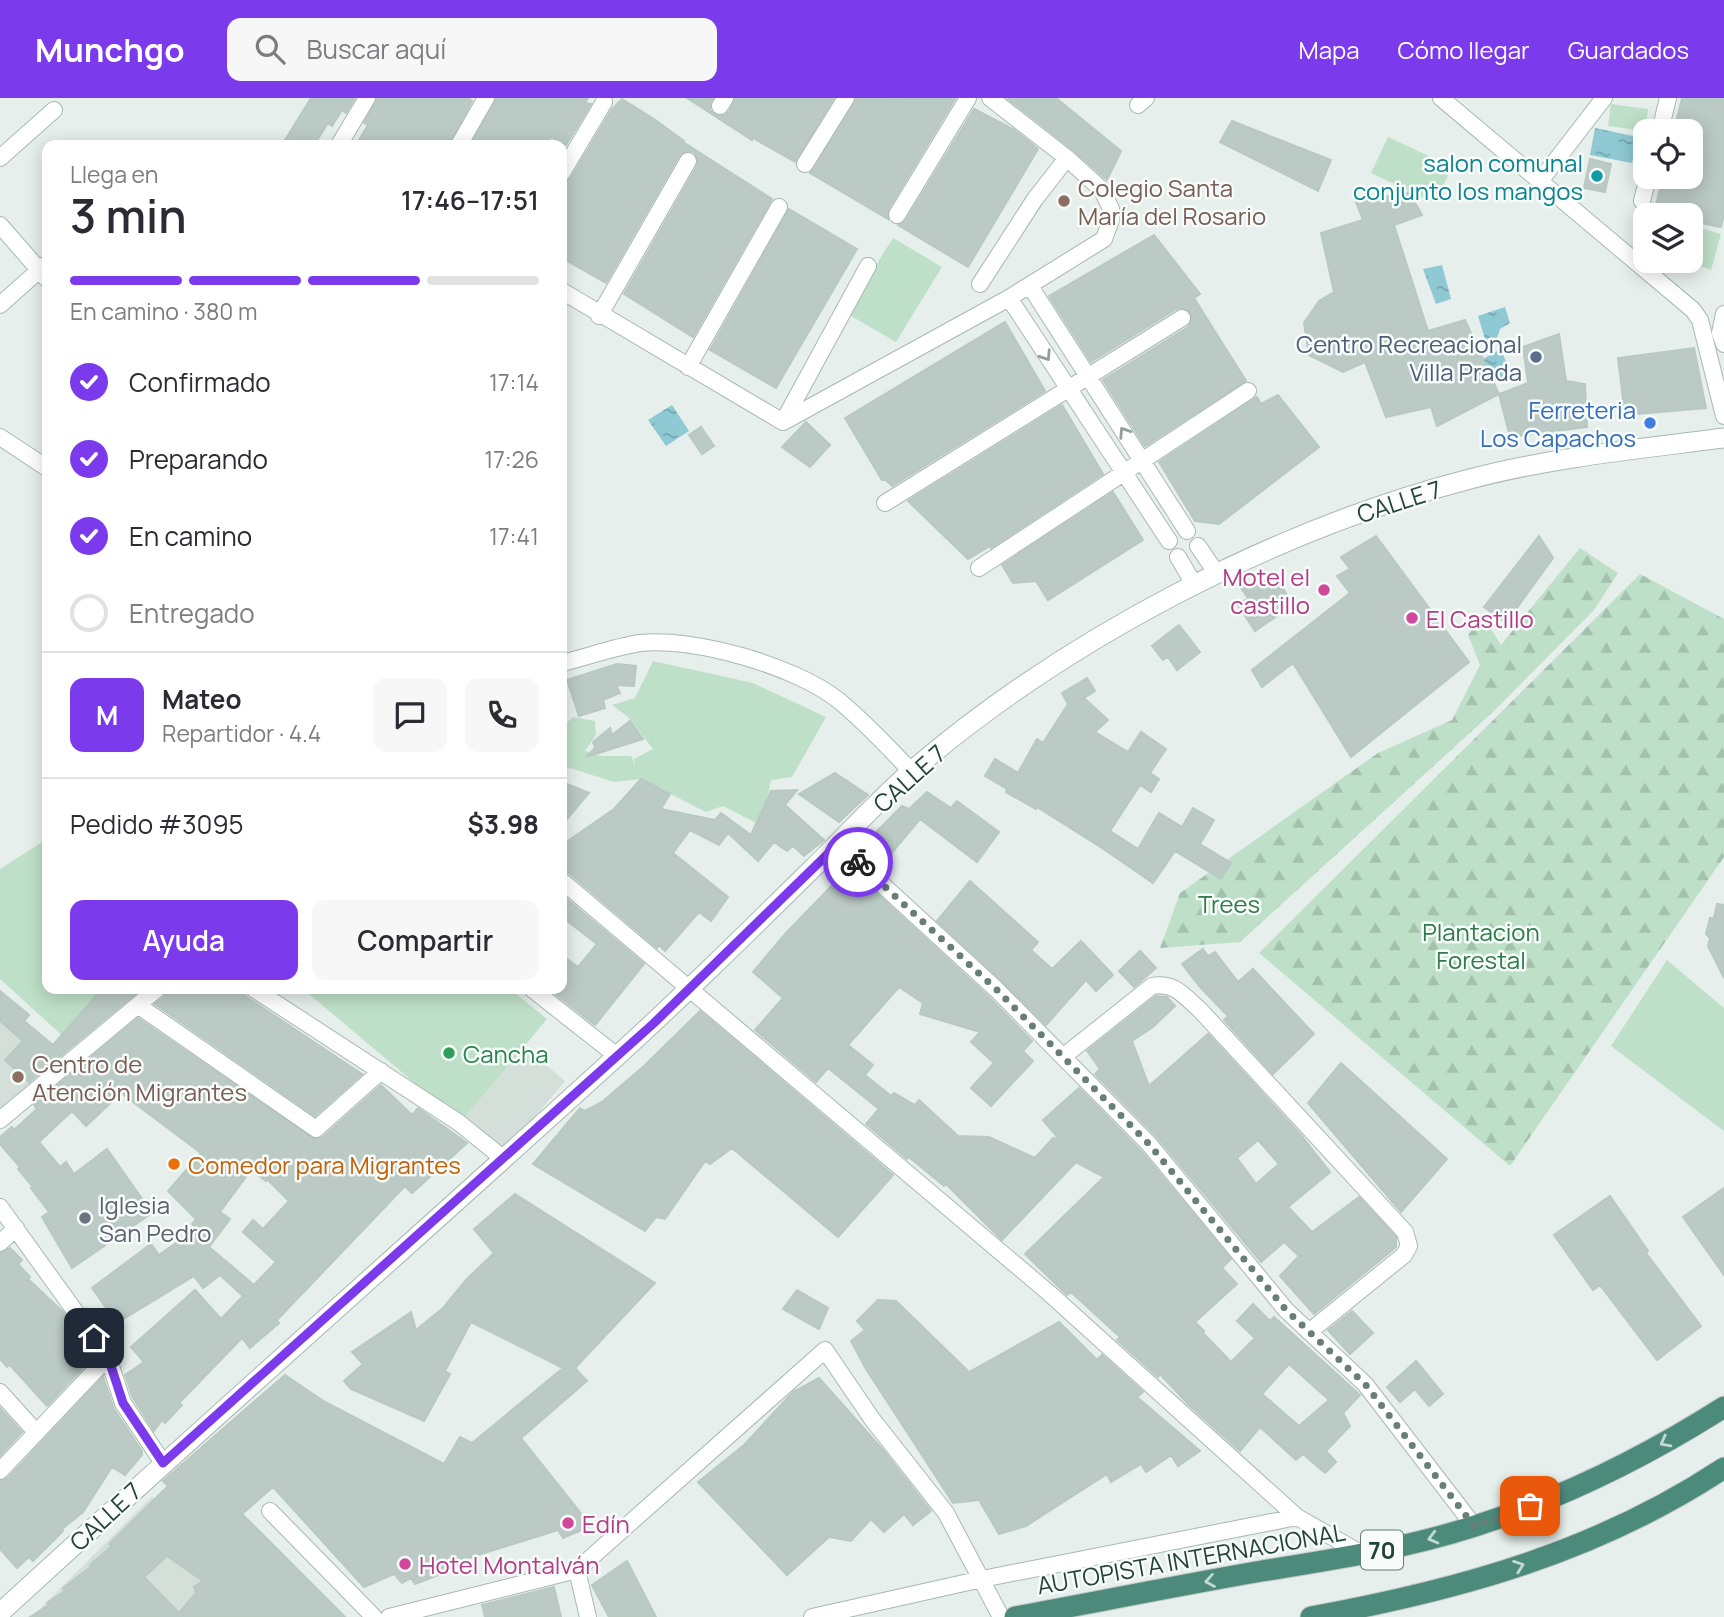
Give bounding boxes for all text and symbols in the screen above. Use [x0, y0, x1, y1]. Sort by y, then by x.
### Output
search box [227, 18, 717, 81]
text: Munchgo [35, 27, 185, 72]
icon: search [251, 30, 289, 68]
text: Buscar aquí [307, 31, 446, 67]
text: Mapa [1299, 33, 1360, 66]
text: Cómo llegar [1398, 33, 1530, 66]
text: Guardados [1568, 33, 1689, 66]
map controls [1633, 119, 1703, 273]
button: locate [1633, 119, 1703, 189]
place label: salon comunal conjunto los mangos [1353, 146, 1583, 207]
text: Llega en [70, 158, 158, 190]
marker: salon comunal conjunto los mangos [1589, 168, 1605, 184]
place label: Colegio Santa María del Rosario [1078, 171, 1266, 232]
text: 17:46–17:51 [401, 182, 539, 218]
text: 3 min [70, 184, 187, 247]
marker: Colegio Santa María del Rosario [1056, 193, 1072, 209]
button: layers [1633, 203, 1703, 273]
text: En camino · 380 m [70, 295, 257, 327]
place label: Centro Recreacional Villa Prada [1296, 327, 1522, 388]
one-way arrow [1038, 348, 1051, 361]
marker: Centro Recreacional Villa Prada [1528, 349, 1544, 365]
icon: check [70, 363, 108, 401]
text: Confirmado [129, 364, 271, 400]
text: 17:14 [489, 366, 539, 398]
place label: Ferreteria Los Capachos [1480, 393, 1636, 454]
marker: Ferreteria Los Capachos [1642, 415, 1658, 431]
one-way arrow [1120, 427, 1132, 440]
icon: check [70, 440, 108, 478]
text: Preparando [129, 441, 268, 477]
text: 17:26 [484, 443, 539, 475]
street label: CALLE 7 [1353, 472, 1445, 530]
icon: check [70, 517, 108, 555]
text: En camino [129, 518, 252, 554]
text: 17:41 [489, 520, 539, 552]
place label: Motel el castillo [1222, 560, 1310, 621]
marker: Motel el castillo [1316, 582, 1332, 598]
text: Entregado [129, 595, 255, 631]
place label: El Castillo [1426, 602, 1534, 635]
marker: El Castillo [1404, 610, 1420, 626]
button: chat [373, 678, 447, 752]
button: phone [465, 678, 539, 752]
text: Mateo [162, 681, 241, 717]
text: M [96, 697, 118, 733]
text: Repartidor · 4.4 [162, 717, 321, 749]
street label: CALLE 7 [866, 737, 952, 819]
text: Pedido #3095 [70, 806, 244, 842]
text: $3.98 [468, 806, 539, 842]
courier [823, 827, 893, 897]
icon: bike [839, 843, 877, 881]
park label: Trees [1198, 887, 1260, 920]
button: Ayuda [70, 900, 298, 980]
button: Compartir [312, 900, 539, 980]
park label: Plantacion Forestal [1422, 915, 1540, 976]
place label: Cancha [463, 1037, 549, 1070]
marker: Cancha [441, 1045, 457, 1061]
place label: Centro de Atención Migrantes [32, 1047, 247, 1108]
marker: Centro de Atención Migrantes [10, 1069, 26, 1085]
place label: Comedor para Migrantes [188, 1148, 461, 1181]
marker: Comedor para Migrantes [166, 1156, 182, 1172]
place label: Iglesia San Pedro [99, 1188, 211, 1249]
marker: Iglesia San Pedro [77, 1210, 93, 1226]
pin [64, 1308, 124, 1368]
icon: home [75, 1319, 113, 1357]
one-way arrow [1660, 1434, 1672, 1447]
street label: CALLE 7 [62, 1474, 148, 1558]
pin [1500, 1476, 1560, 1536]
icon: bag [1511, 1487, 1549, 1525]
place label: Edín [582, 1507, 630, 1540]
marker: Edín [560, 1515, 576, 1531]
street label: AUTOPISTA INTERNACIONAL [1034, 1515, 1348, 1601]
road number: 70 [1361, 1530, 1403, 1569]
one-way arrow [1427, 1530, 1439, 1544]
place label: Hotel Montalván [419, 1548, 599, 1581]
marker: Hotel Montalván [397, 1556, 413, 1572]
one-way arrow [1513, 1560, 1525, 1574]
one-way arrow [1204, 1573, 1216, 1588]

